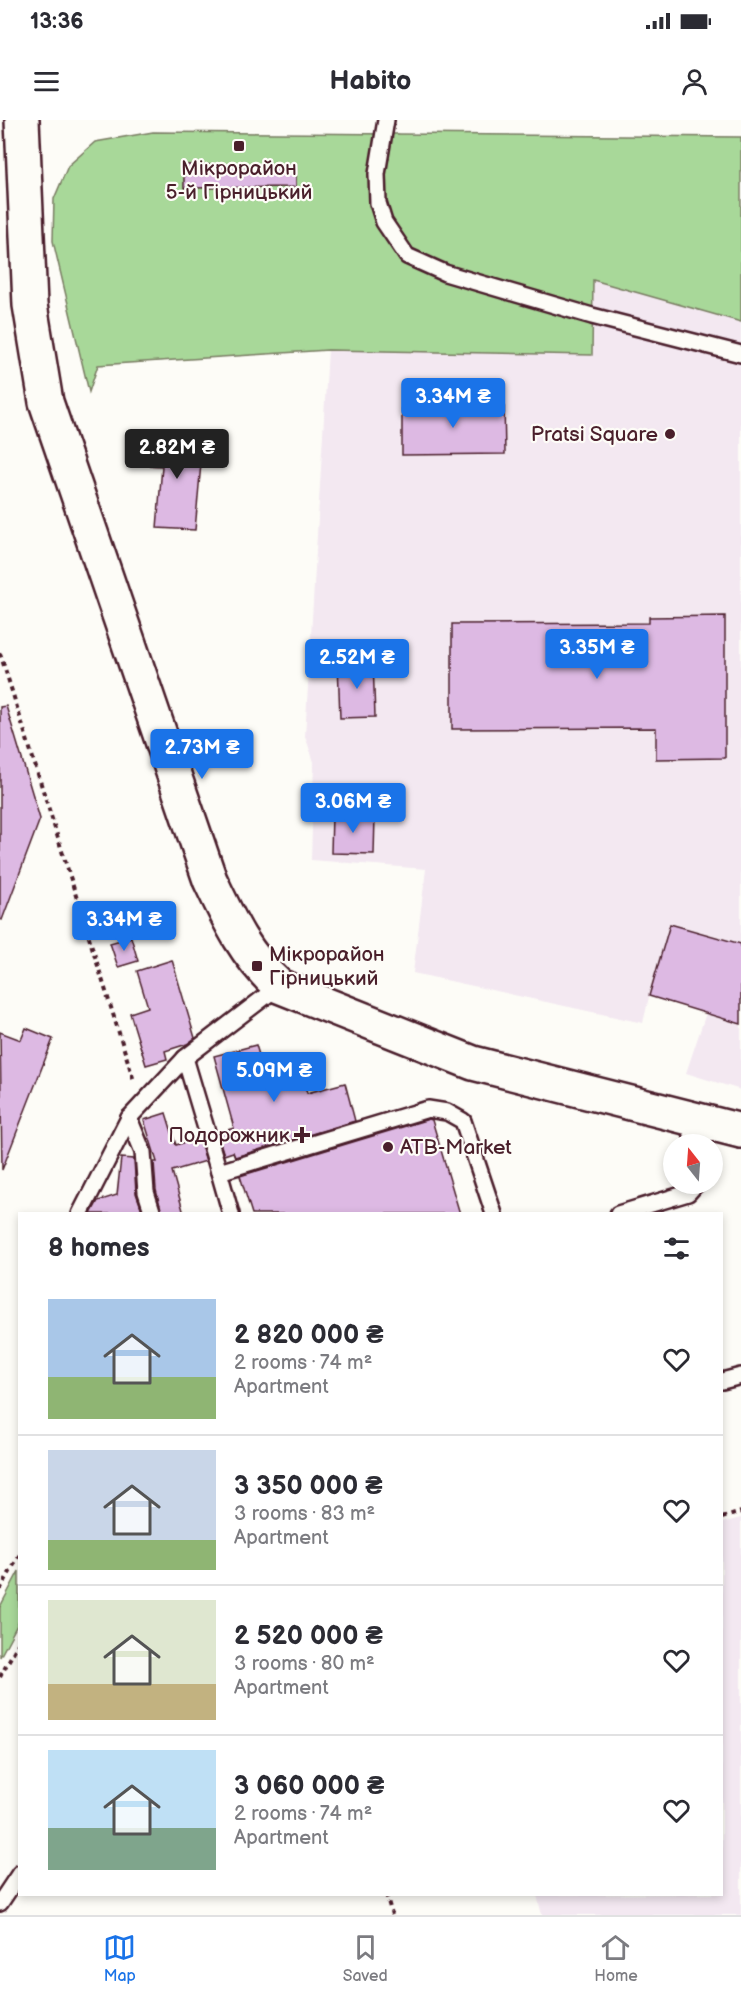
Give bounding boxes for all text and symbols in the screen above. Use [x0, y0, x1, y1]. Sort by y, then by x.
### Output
text: 13:36 [30, 8, 84, 35]
icon: menu [30, 65, 63, 98]
text: Habito [330, 65, 411, 97]
icon: person [678, 65, 711, 98]
marker: Мікрорайон 5-й Гірницький [232, 139, 246, 153]
place label: Мікрорайон 5-й Гірницький [165, 156, 313, 205]
pin: 3.34M ₴ [398, 378, 508, 429]
text: 3.34M ₴ [415, 385, 491, 409]
place label: Pratsi Square [531, 422, 658, 447]
marker: Pratsi Square [663, 427, 677, 441]
pin: 2.82M ₴ [122, 429, 232, 480]
text: 2.82M ₴ [139, 436, 215, 460]
pin: 3.35M ₴ [542, 629, 652, 680]
text: 3.35M ₴ [559, 636, 635, 660]
pin: 2.52M ₴ [302, 639, 412, 690]
text: 2.52M ₴ [319, 646, 395, 670]
pin: 2.73M ₴ [147, 729, 257, 780]
text: 2.73M ₴ [164, 736, 240, 760]
pin: 3.06M ₴ [298, 783, 408, 834]
text: 3.06M ₴ [315, 790, 391, 814]
pin: 3.34M ₴ [69, 901, 179, 952]
text: 3.34M ₴ [86, 908, 162, 932]
place label: Мiкрорайон Гiрницький [269, 942, 385, 991]
marker: Мiкрорайон Гiрницький [250, 959, 264, 973]
pin: 5.09M ₴ [219, 1052, 329, 1103]
text: 5.09M ₴ [236, 1059, 312, 1083]
place label: Подорожник [168, 1123, 290, 1148]
marker: Подорожник [295, 1128, 309, 1142]
north arrow [663, 1134, 723, 1194]
map controls [663, 1134, 723, 1194]
place label: ATB-Market [400, 1135, 512, 1160]
marker: ATB-Market [381, 1140, 395, 1154]
icon: filters [660, 1232, 693, 1265]
text: 8 homes [48, 1233, 150, 1264]
text: 2 820 000 ₴ [234, 1320, 384, 1351]
icon: home [96, 1323, 168, 1395]
icon: heart [660, 1343, 693, 1376]
text: 2 rooms · 74 m² [234, 1351, 372, 1375]
text: Apartment [234, 1375, 329, 1399]
text: 3 350 000 ₴ [234, 1471, 383, 1502]
icon: home [96, 1474, 168, 1546]
icon: heart [660, 1494, 693, 1527]
text: 3 rooms · 83 m² [234, 1502, 375, 1526]
text: Apartment [234, 1526, 329, 1550]
text: 2 520 000 ₴ [234, 1621, 383, 1652]
icon: home [96, 1624, 168, 1696]
icon: heart [660, 1644, 693, 1677]
text: 3 rooms · 80 m² [234, 1652, 375, 1676]
text: Apartment [234, 1676, 329, 1700]
text: 3 060 000 ₴ [234, 1771, 384, 1802]
icon: home [96, 1774, 168, 1846]
icon: heart [660, 1794, 693, 1827]
text: 2 rooms · 74 m² [234, 1802, 372, 1826]
text: Apartment [234, 1826, 329, 1850]
tab: Map [103, 1931, 136, 1986]
tab: Saved [343, 1931, 388, 1986]
tab: Home [594, 1931, 638, 1986]

